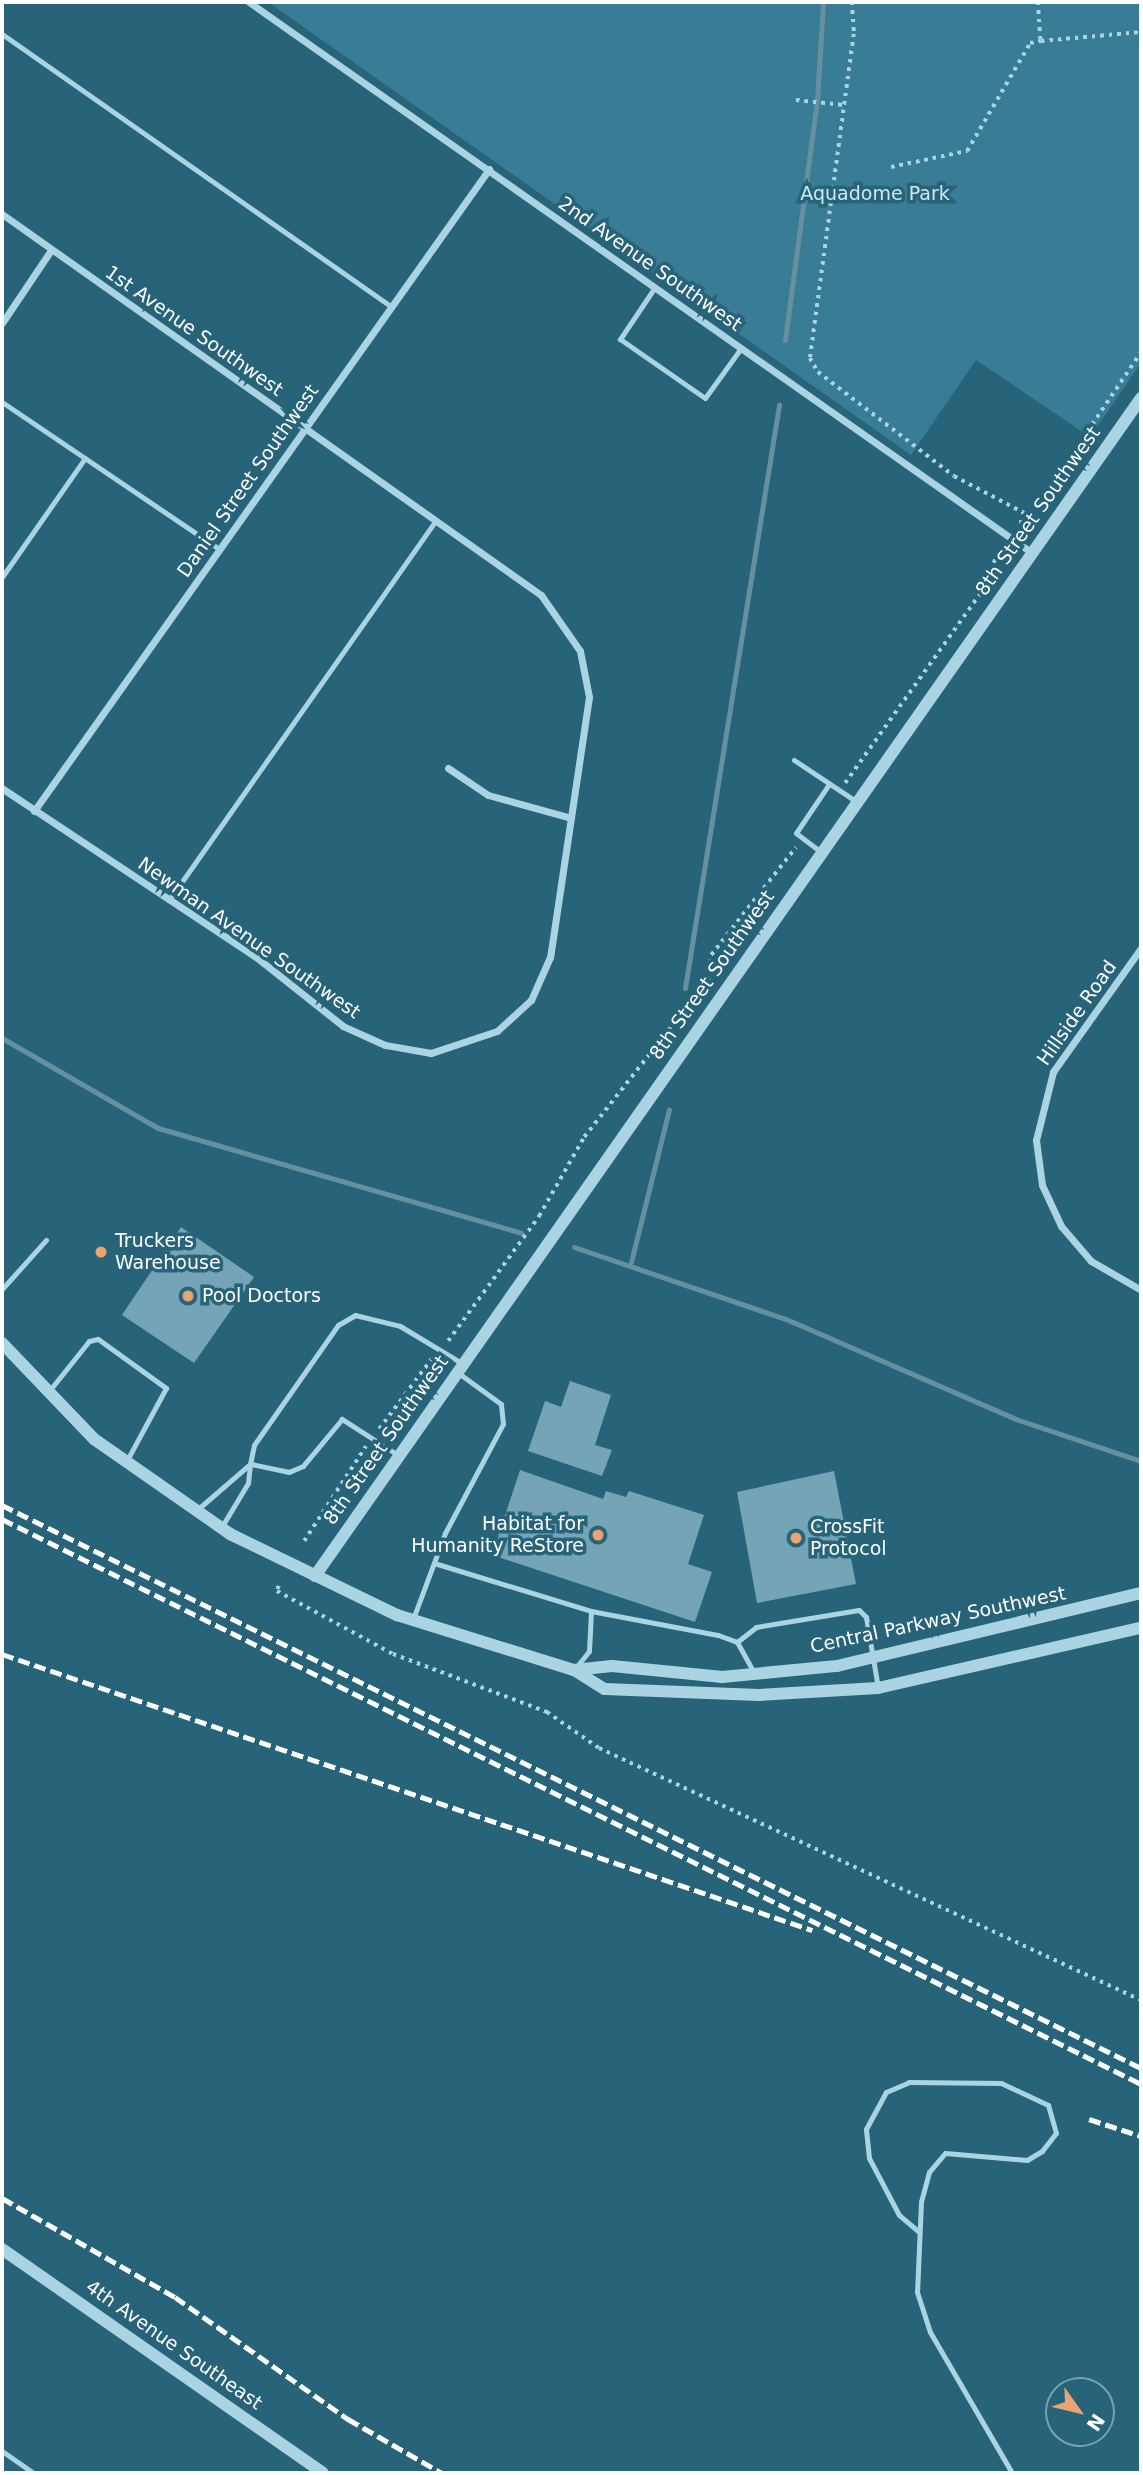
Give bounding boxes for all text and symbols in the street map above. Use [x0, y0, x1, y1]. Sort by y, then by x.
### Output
park label: Aquadome Park [800, 183, 950, 205]
street label: 2nd Avenue Southwest [554, 192, 746, 336]
street label: 1st Avenue Southwest [101, 261, 287, 401]
street label: Daniel Street Southwest [173, 380, 323, 582]
street label: 8th Street Southwest [971, 422, 1105, 600]
street label: Newman Avenue Southwest [133, 852, 365, 1024]
street label: 8th Street Southwest [645, 886, 779, 1064]
street label: Hillside Road [1032, 956, 1122, 1070]
place label: Truckers Warehouse [115, 1230, 221, 1274]
marker: Truckers Warehouse [93, 1244, 109, 1260]
place label: Pool Doctors [202, 1285, 321, 1307]
marker: Pool Doctors [180, 1288, 196, 1304]
street label: 8th Street Southwest [319, 1351, 453, 1529]
place label: Habitat for Humanity ReStore [411, 1513, 584, 1557]
place label: CrossFit Protocol [810, 1516, 887, 1560]
marker: Habitat for Humanity ReStore [590, 1527, 606, 1543]
marker: CrossFit Protocol [788, 1530, 804, 1546]
street label: Central Parkway Southwest [808, 1582, 1068, 1658]
street label: 4th Avenue Southeast [81, 2275, 267, 2415]
north arrow [1045, 2377, 1115, 2447]
text: N [1082, 2410, 1109, 2435]

